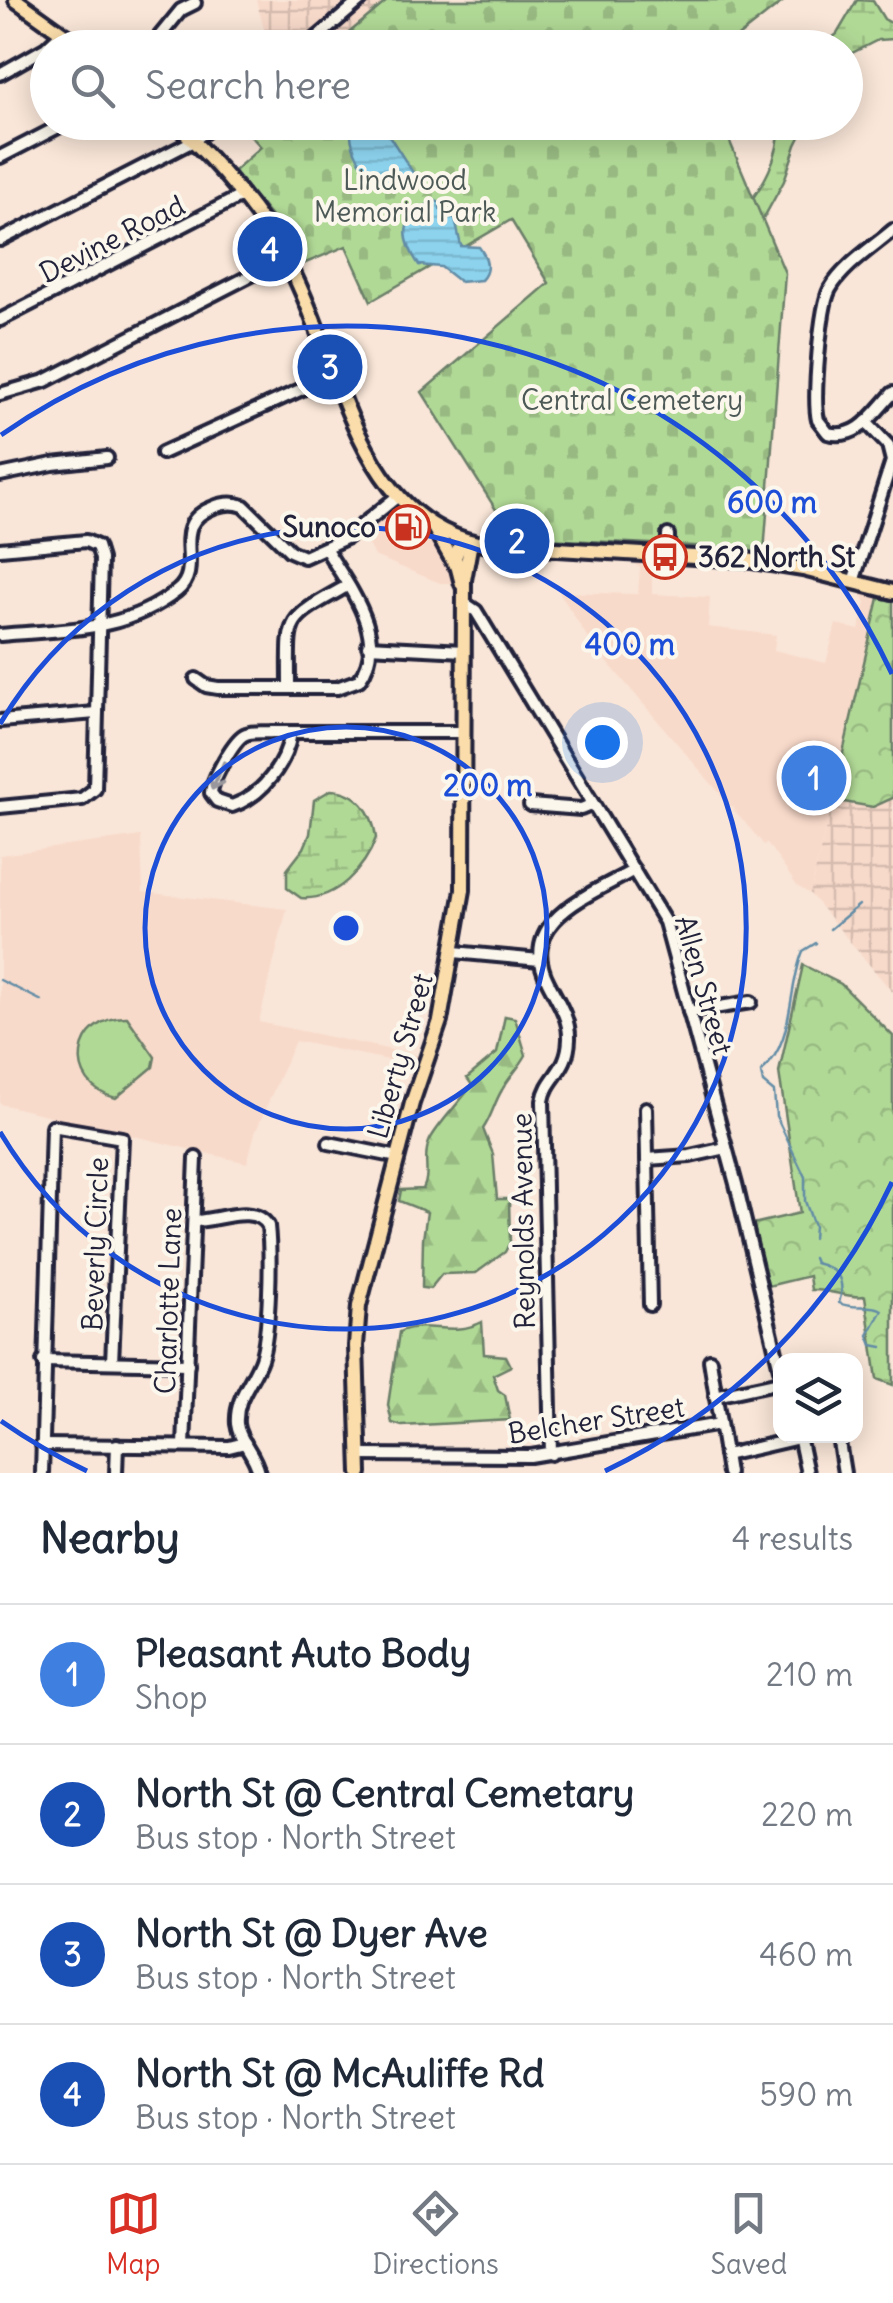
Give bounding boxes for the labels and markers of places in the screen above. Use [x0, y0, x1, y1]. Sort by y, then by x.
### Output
pin: 4 [238, 212, 302, 286]
pin: 3 [298, 330, 362, 404]
fuel station icon: Sunoco [385, 504, 431, 550]
pin: 2 [484, 504, 550, 578]
place label: Sunoco [282, 509, 376, 545]
bus stop icon: 362 North St [642, 534, 688, 580]
place label: 362 North St [698, 539, 856, 575]
pin: 1 [782, 740, 846, 816]
centre of rings [328, 910, 364, 946]

